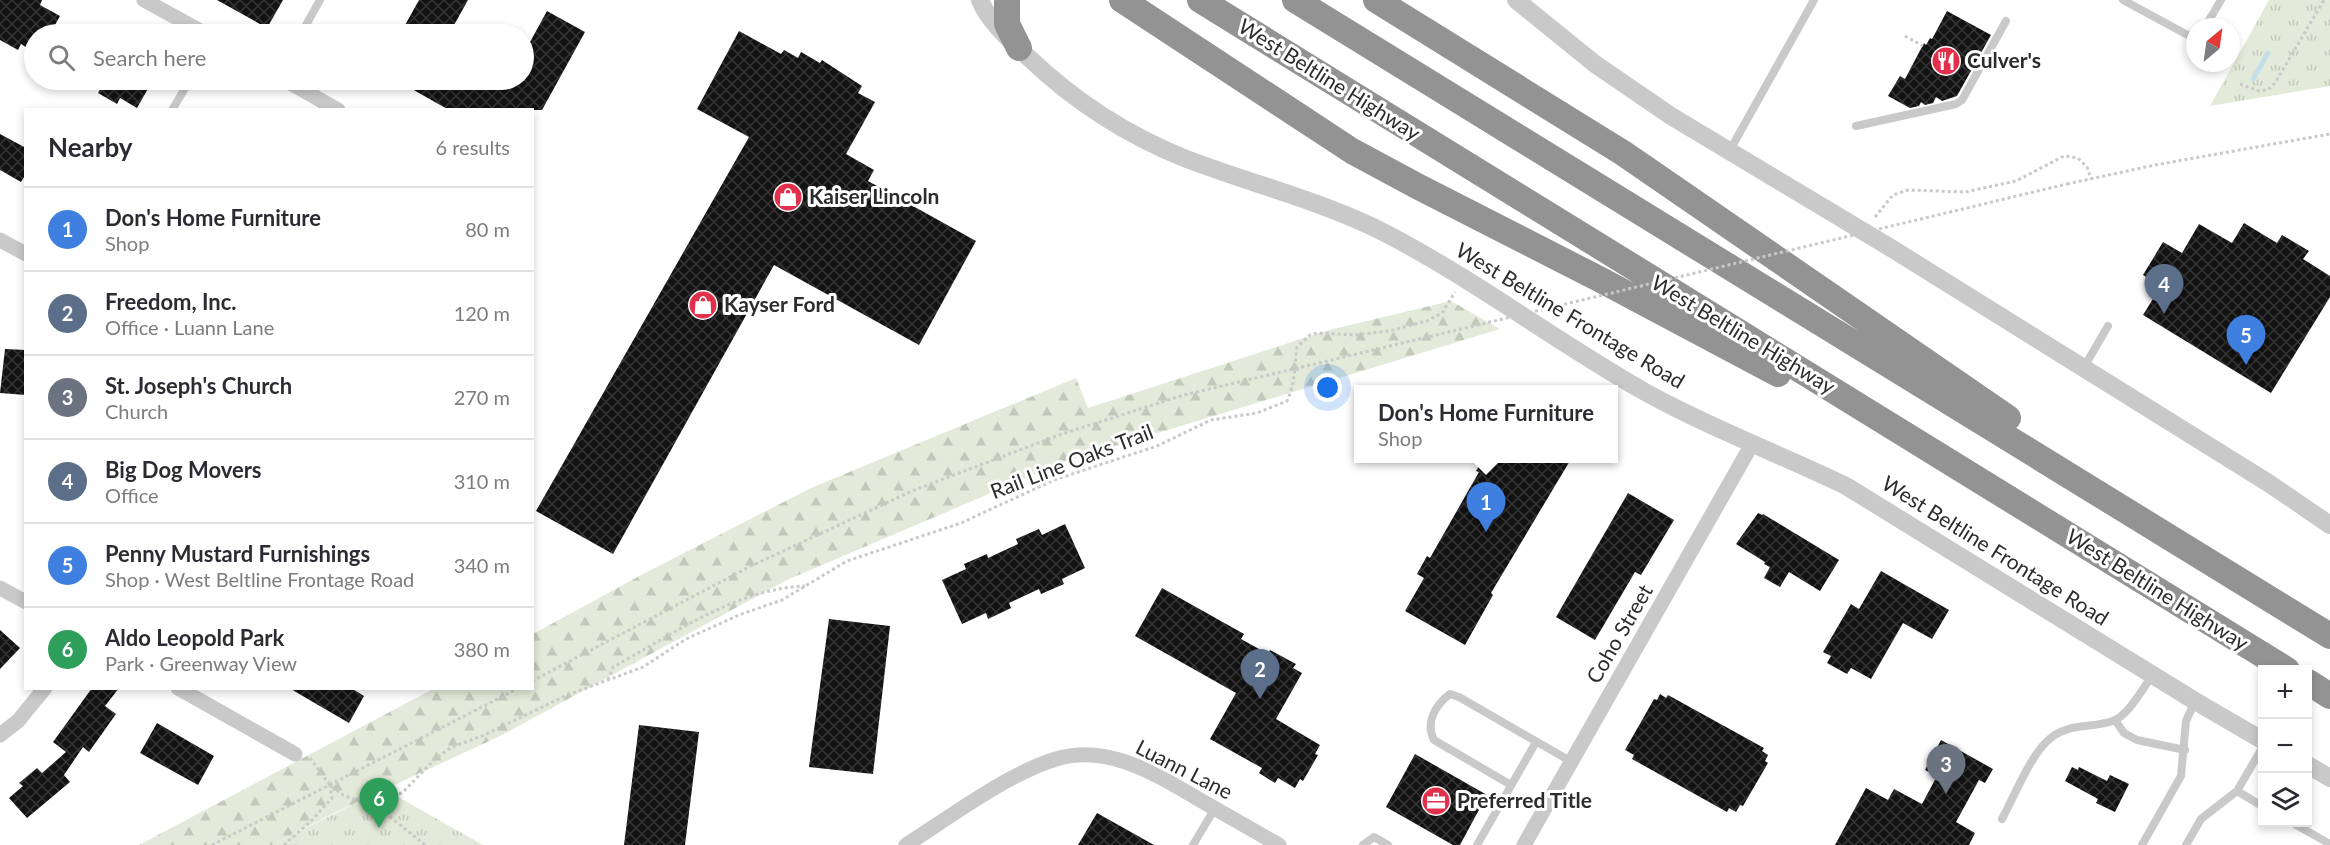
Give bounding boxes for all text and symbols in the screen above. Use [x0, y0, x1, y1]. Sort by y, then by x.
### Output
street label: West Beltline Highway [1234, 13, 1425, 145]
north arrow [2186, 18, 2240, 72]
search box [24, 24, 534, 90]
icon: search [45, 41, 78, 74]
text: Search here [93, 44, 206, 71]
restaurant icon: Culver's [1930, 45, 1962, 77]
place label: Culver's [1967, 47, 2041, 72]
text: Nearby [48, 131, 133, 163]
text: 6 results [435, 135, 510, 159]
shop icon: Kaiser Lincoln [772, 181, 804, 213]
place label: Kaiser Lincoln [809, 183, 939, 208]
text: Don's Home Furniture [105, 204, 321, 231]
text: 1 [62, 217, 73, 241]
text: 80 m [465, 217, 510, 241]
text: Shop [105, 231, 149, 255]
street label: West Beltline Frontage Road [1452, 236, 1690, 393]
pin: 4 [2144, 264, 2184, 314]
street label: West Beltline Highway [1647, 269, 1840, 399]
text: Freedom, Inc. [105, 288, 237, 315]
shop icon: Kayser Ford [687, 289, 719, 321]
place label: Kayser Ford [724, 291, 835, 316]
text: 2 [62, 301, 73, 325]
text: 120 m [454, 301, 510, 325]
text: Office · Luann Lane [105, 315, 274, 339]
pin: 5 [2226, 316, 2266, 365]
text: St. Joseph's Church [105, 372, 292, 399]
your location [1313, 373, 1342, 402]
text: 3 [62, 385, 73, 409]
text: 270 m [454, 385, 510, 409]
popup [1354, 385, 1618, 463]
text: Church [105, 399, 168, 423]
text: Don's Home Furniture [1378, 399, 1594, 426]
street label: Rail Line Oaks Trail [987, 418, 1156, 503]
text: Shop [1378, 426, 1422, 450]
text: Big Dog Movers [105, 456, 262, 483]
text: 4 [62, 469, 73, 493]
text: 310 m [454, 469, 510, 493]
street label: West Beltline Frontage Road [1878, 470, 2114, 630]
pin: 1 [1466, 482, 1506, 532]
text: Office [105, 483, 159, 507]
street label: West Beltline Highway [2062, 523, 2253, 655]
text: Penny Mustard Furnishings [105, 540, 370, 567]
text: 5 [62, 553, 73, 577]
text: 340 m [454, 553, 510, 577]
text: Shop · West Beltline Frontage Road [105, 567, 414, 591]
street label: Coho Street [1580, 579, 1657, 687]
text: Aldo Leopold Park [105, 624, 284, 651]
text: 6 [62, 637, 73, 661]
text: 380 m [454, 637, 510, 661]
pin: 2 [1240, 650, 1280, 699]
text: Park · Greenway View [105, 651, 297, 675]
map controls [2258, 665, 2312, 827]
button: + [2258, 665, 2312, 719]
button: − [2258, 719, 2312, 773]
street label: Luann Lane [1132, 734, 1237, 804]
pin: 3 [1926, 744, 1966, 794]
button: layers [2258, 773, 2312, 827]
pin: 6 [360, 778, 398, 828]
office icon: Preferred Title [1420, 785, 1452, 817]
place label: Preferred Title [1457, 787, 1592, 812]

